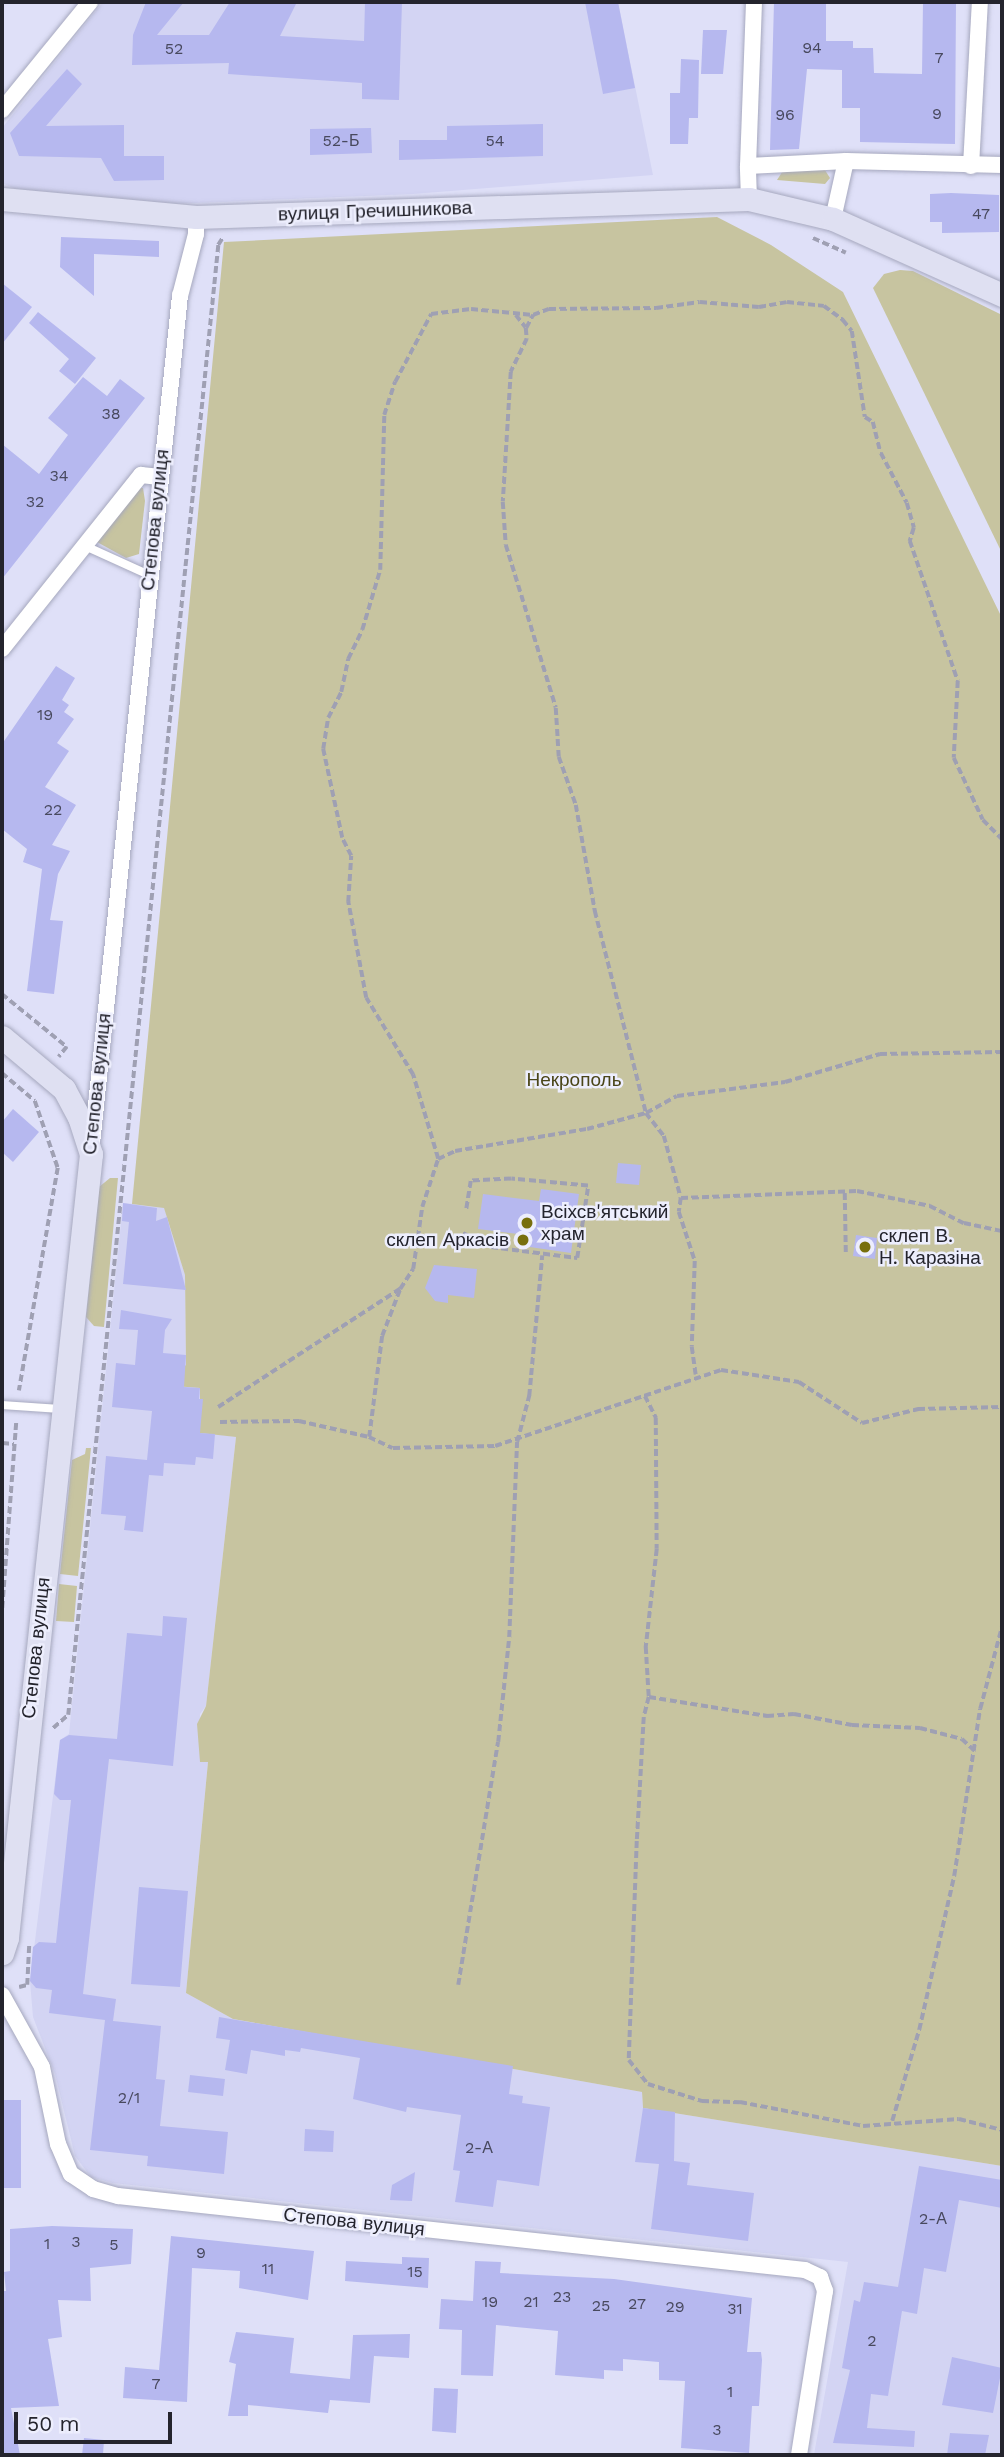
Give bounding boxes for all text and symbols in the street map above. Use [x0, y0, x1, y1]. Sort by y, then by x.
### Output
house number: 94 [802, 38, 822, 58]
house number: 52 [165, 39, 183, 59]
house number: 7 [935, 48, 943, 68]
house number: 9 [932, 104, 942, 124]
house number: 96 [775, 105, 795, 125]
house number: 52-Б [323, 131, 359, 151]
house number: 54 [485, 131, 505, 151]
street label: вулиця Гречишникова [278, 196, 472, 226]
house number: 47 [972, 204, 990, 224]
house number: 38 [101, 404, 121, 424]
street label: Степова вулиця [136, 448, 174, 592]
house number: 34 [49, 466, 69, 486]
house number: 32 [26, 492, 44, 512]
house number: 19 [37, 705, 53, 725]
house number: 22 [44, 800, 62, 820]
street label: Степова вулиця [78, 1012, 116, 1156]
park label: Некрополь [526, 1069, 622, 1091]
place label: Всіхсв'ятський храм [541, 1201, 668, 1245]
marker: Всіхсв'ятський храм [519, 1215, 535, 1231]
place label: склеп В. Н. Каразіна [879, 1225, 981, 1269]
place label: склеп Аркасів [386, 1229, 509, 1251]
marker: склеп Аркасів [515, 1232, 531, 1248]
marker: склеп В. Н. Каразіна [857, 1239, 873, 1255]
street label: Степова вулиця [17, 1576, 55, 1720]
house number: 2/1 [118, 2088, 140, 2108]
house number: 2-А [465, 2138, 493, 2158]
street label: Степова вулиця [282, 2203, 426, 2241]
house number: 2-А [919, 2209, 947, 2229]
house number: 3 [71, 2232, 81, 2252]
house number: 1 [44, 2234, 50, 2254]
house number: 5 [109, 2235, 119, 2255]
house number: 9 [196, 2243, 206, 2263]
house number: 11 [262, 2259, 274, 2279]
house number: 15 [407, 2262, 423, 2282]
house number: 23 [553, 2287, 571, 2307]
house number: 19 [482, 2292, 498, 2312]
house number: 21 [523, 2292, 539, 2312]
house number: 27 [628, 2294, 646, 2314]
house number: 25 [592, 2296, 610, 2316]
house number: 29 [665, 2297, 685, 2317]
house number: 31 [727, 2299, 743, 2319]
house number: 2 [867, 2331, 877, 2351]
house number: 7 [152, 2374, 160, 2394]
house number: 1 [727, 2382, 733, 2402]
scale bar [18, 2398, 175, 2442]
text: 50 m [27, 2411, 79, 2436]
house number: 3 [712, 2420, 722, 2440]

